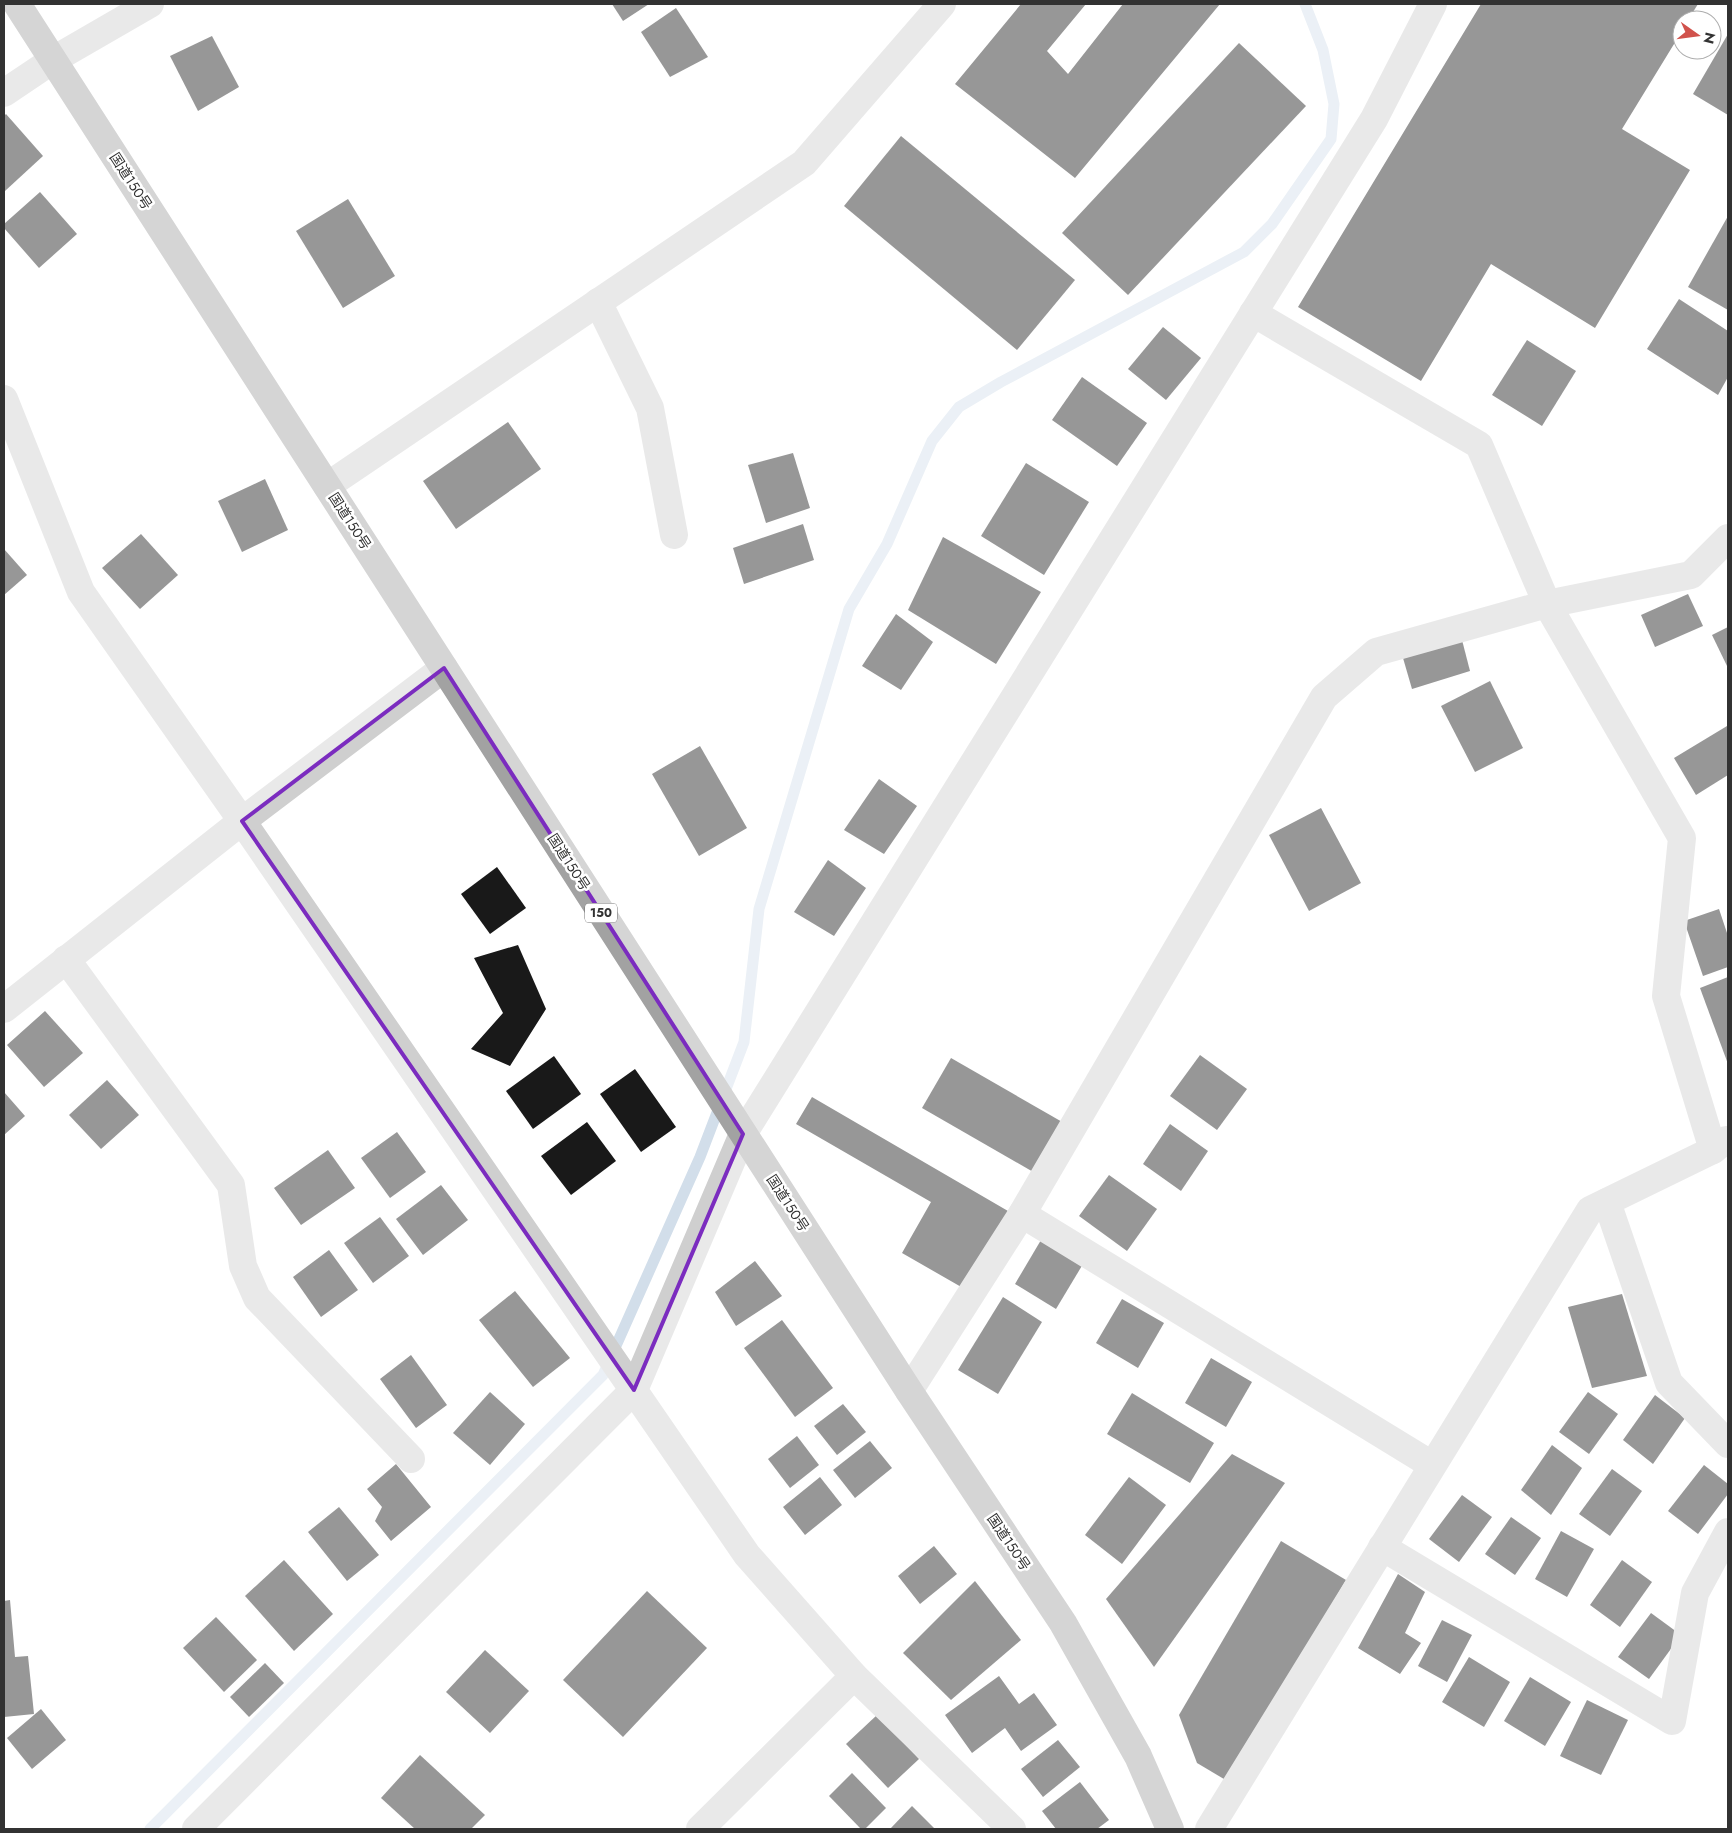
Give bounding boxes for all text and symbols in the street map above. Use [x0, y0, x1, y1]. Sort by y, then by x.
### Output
north arrow [1672, 10, 1722, 60]
text: N [1699, 30, 1721, 46]
street label: 国道150号 [105, 148, 157, 214]
street label: 国道150号 [324, 488, 376, 554]
street label: 国道150号 [543, 829, 595, 895]
road number: 150 [585, 904, 617, 922]
street label: 国道150号 [762, 1170, 814, 1236]
street label: 国道150号 [983, 1510, 1035, 1574]

